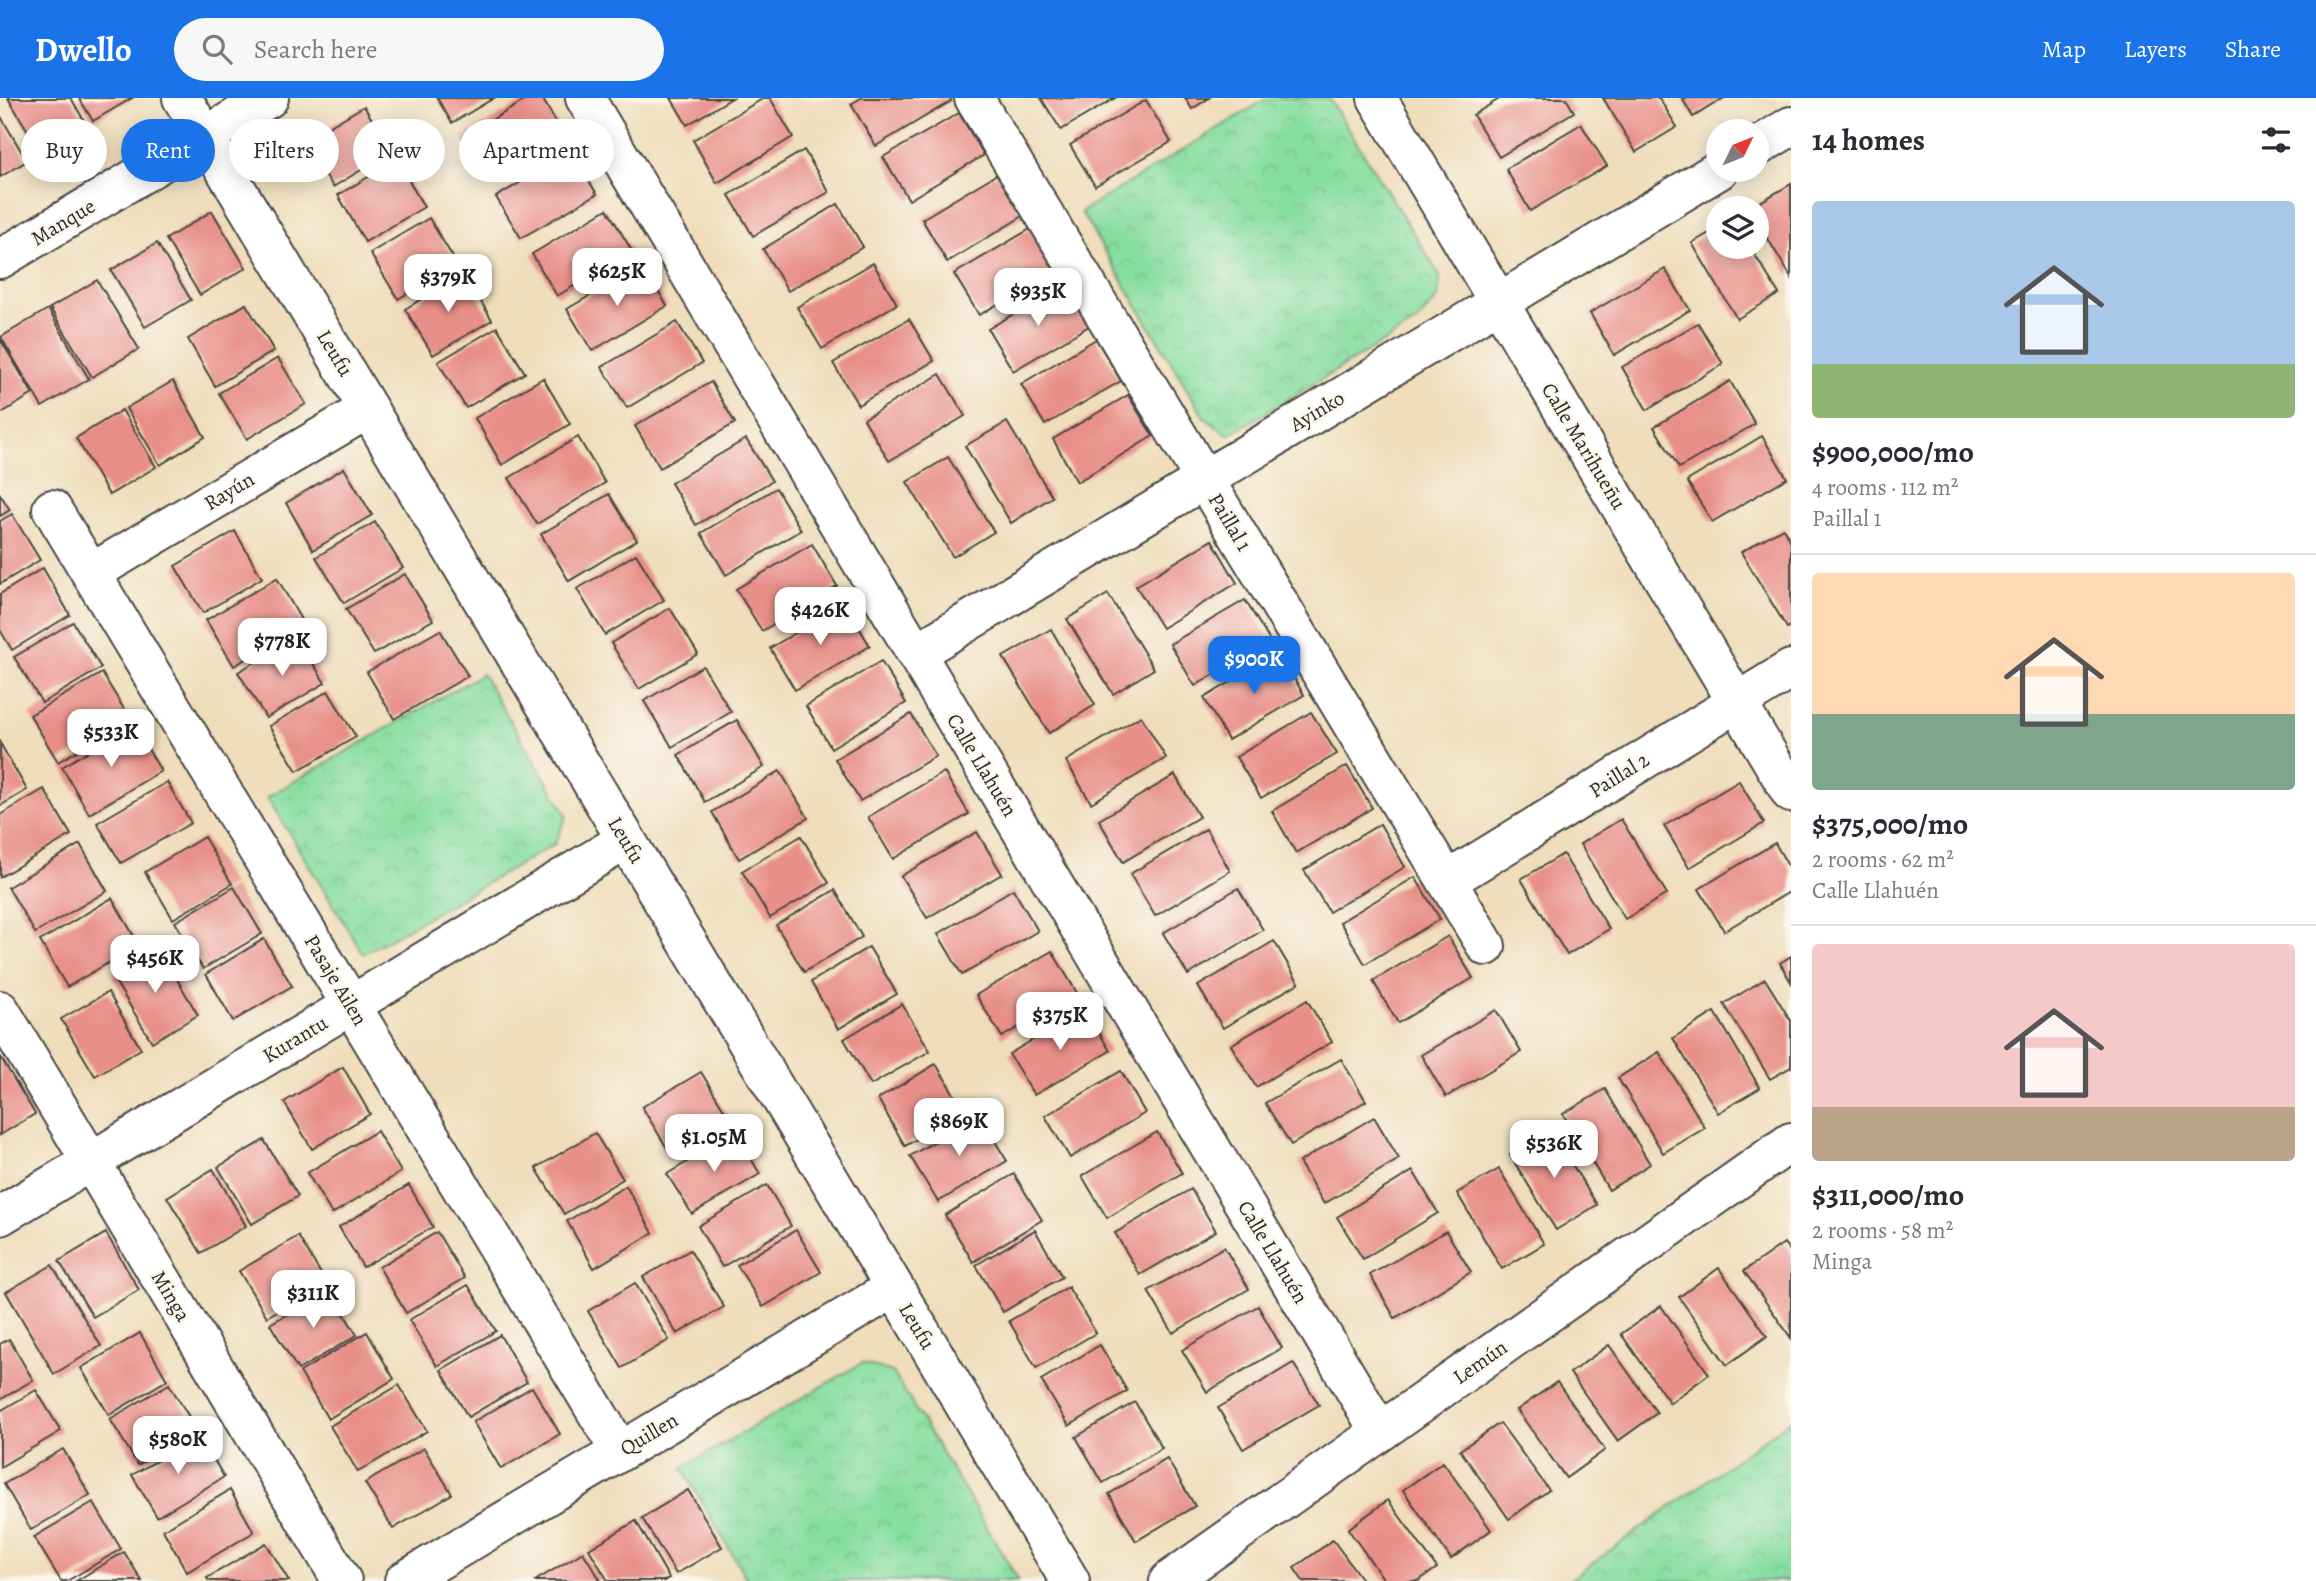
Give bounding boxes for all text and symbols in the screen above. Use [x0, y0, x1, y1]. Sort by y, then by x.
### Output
search box [174, 18, 664, 81]
text: Dwello [35, 27, 132, 72]
icon: search [198, 30, 236, 68]
text: Search here [254, 32, 377, 67]
text: Map [2042, 33, 2086, 65]
text: Layers [2124, 33, 2187, 65]
text: Share [2225, 33, 2281, 65]
chip: Buy [21, 119, 107, 182]
chip: Rent [121, 119, 215, 182]
chip: Filters [229, 119, 339, 182]
chip: New [353, 119, 445, 182]
chip: Apartment [459, 119, 614, 182]
north arrow [1706, 119, 1769, 182]
map controls [1706, 119, 1769, 259]
text: 14 homes [1812, 120, 1925, 160]
icon: filters [2257, 121, 2295, 159]
street label: Manque [26, 192, 100, 252]
button: layers [1706, 196, 1769, 259]
icon: home [1991, 247, 2117, 373]
pin: $625K [568, 248, 666, 308]
pin: $379K [399, 254, 497, 314]
text: $625K [588, 255, 646, 286]
text: $379K [420, 261, 476, 292]
pin: $935K [989, 268, 1087, 328]
text: $935K [1010, 275, 1066, 306]
street label: Leufu [310, 324, 360, 382]
street label: Calle Marihueñu [1535, 377, 1633, 515]
street label: Ayinko [1284, 384, 1350, 439]
text: $900,000/mo [1812, 432, 1974, 472]
street label: Rayún [199, 465, 259, 517]
text: 4 rooms · 112 m² [1812, 472, 1958, 503]
street label: Paillal 1 [1202, 488, 1258, 556]
text: Paillal 1 [1812, 503, 1881, 534]
pin: $426K [771, 588, 869, 647]
text: $426K [791, 594, 849, 625]
pin: $778K [233, 618, 331, 678]
icon: home [1991, 619, 2117, 745]
text: $778K [254, 625, 310, 656]
pin: $900K [1205, 636, 1303, 696]
text: $900K [1224, 643, 1284, 674]
street label: Calle Llahuén [940, 708, 1024, 822]
pin: $533K [62, 710, 160, 769]
text: $533K [83, 716, 139, 747]
street label: Paillal 2 [1584, 746, 1654, 804]
text: $375,000/mo [1812, 804, 1968, 844]
street label: Leufu [601, 811, 651, 869]
text: 2 rooms · 62 m² [1812, 844, 1954, 875]
text: Calle Llahuén [1812, 875, 1939, 906]
street label: Pasaje Ailen [298, 929, 374, 1031]
pin: $456K [106, 936, 204, 995]
text: $456K [126, 942, 184, 973]
icon: home [1991, 990, 2117, 1116]
pin: $375K [1011, 992, 1109, 1052]
text: $375K [1032, 999, 1088, 1030]
street label: Kurantu [257, 1008, 333, 1069]
pin: $869K [910, 1098, 1008, 1158]
text: $869K [930, 1105, 988, 1136]
pin: $1.05M [657, 1114, 771, 1174]
text: $1.05M [681, 1121, 747, 1152]
pin: $536K [1505, 1121, 1603, 1180]
text: $536K [1526, 1127, 1582, 1158]
text: $311,000/mo [1812, 1175, 1964, 1215]
street label: Calle Llahuén [1231, 1195, 1315, 1309]
text: 2 rooms · 58 m² [1812, 1215, 1953, 1246]
text: Minga [1812, 1246, 1872, 1277]
street label: Minga [145, 1265, 197, 1327]
pin: $311K [264, 1270, 362, 1330]
text: $311K [287, 1277, 339, 1308]
street label: Leufu [892, 1297, 942, 1355]
street label: Lemún [1447, 1333, 1513, 1391]
street label: Quillen [615, 1406, 683, 1462]
pin: $580K [129, 1416, 227, 1476]
text: $580K [149, 1423, 207, 1454]

